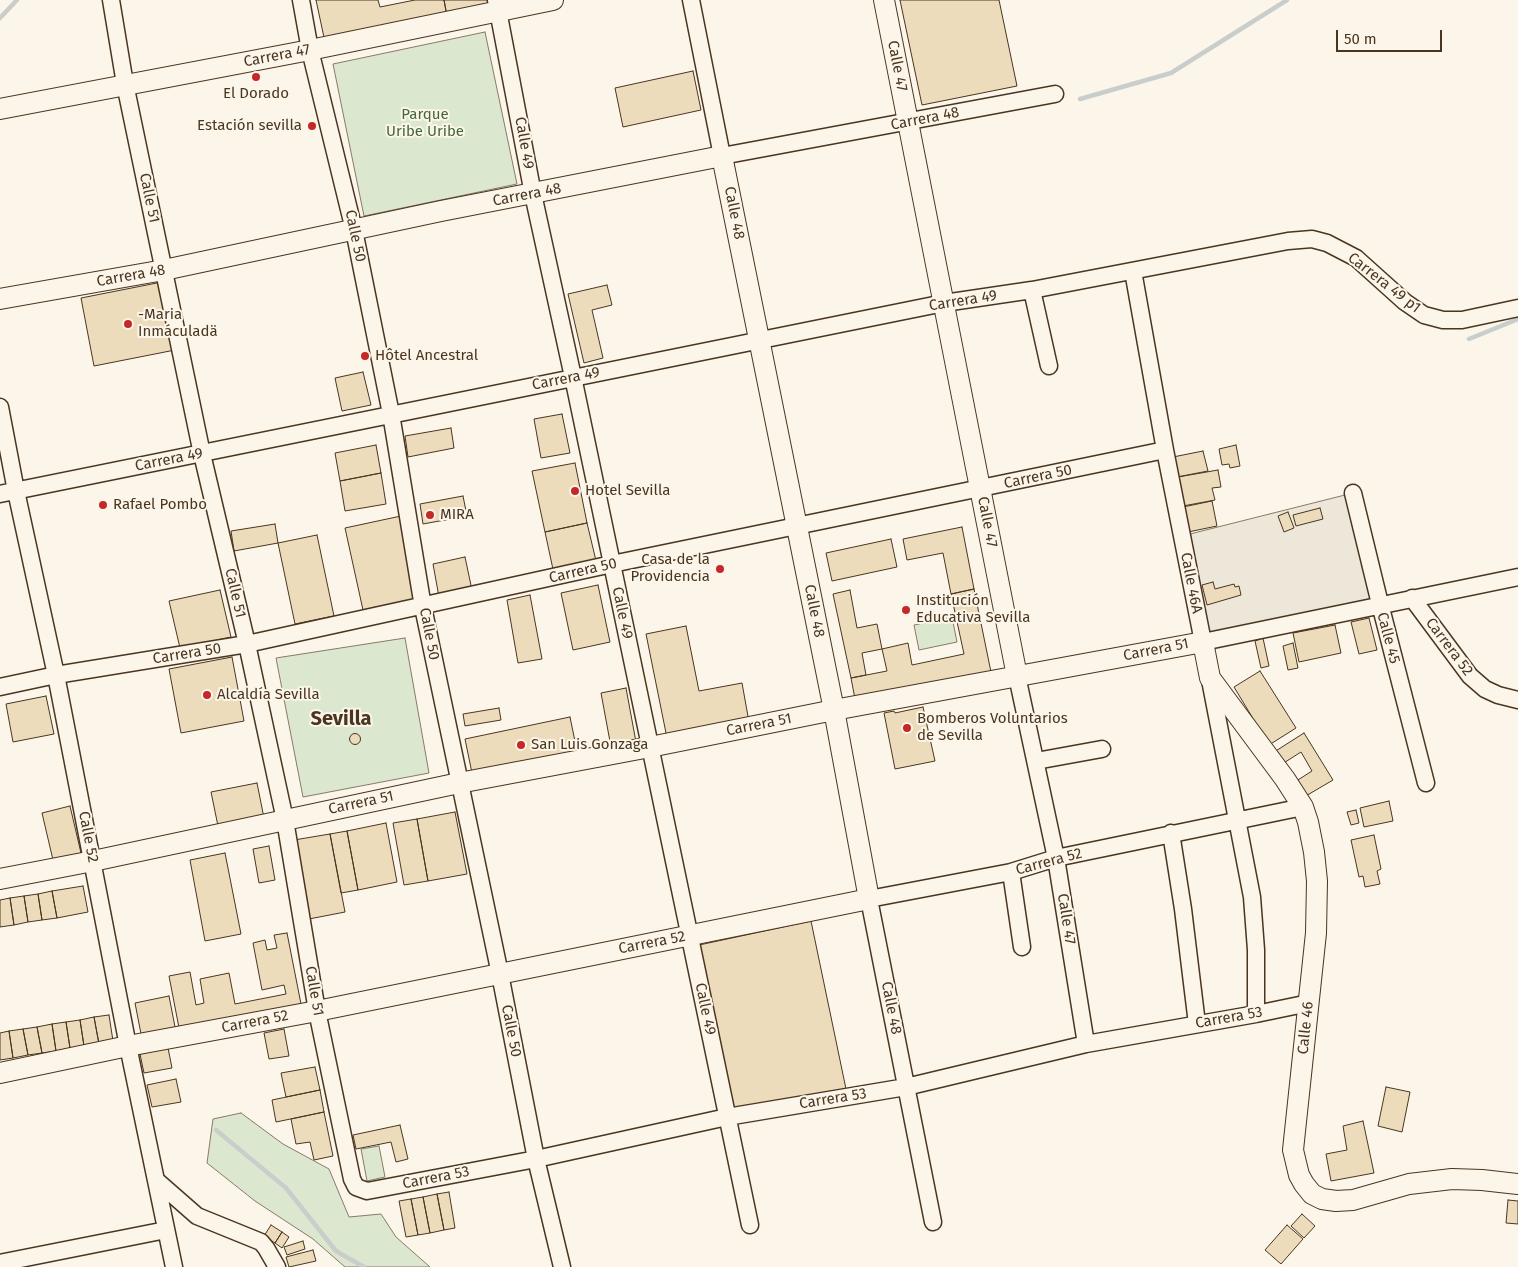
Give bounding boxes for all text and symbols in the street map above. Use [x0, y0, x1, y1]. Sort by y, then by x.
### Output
scale bar [1338, 20, 1444, 52]
text: 50 m [1344, 30, 1377, 48]
street label: Calle 47 [883, 39, 911, 93]
street label: Carrera 47 [242, 41, 312, 71]
marker: El Dorado [250, 71, 262, 83]
place label: El Dorado [223, 85, 289, 103]
street label: Carrera 48 [889, 104, 961, 134]
park label: Parque Uribe Uribe [386, 106, 464, 141]
street label: Calle 49 [511, 115, 537, 171]
place label: Estación sevilla [197, 117, 302, 135]
marker: Estación sevilla [306, 120, 318, 132]
street label: Calle 51 [135, 171, 163, 225]
street label: Carrera 48 [491, 180, 563, 210]
street label: Calle 48 [720, 185, 748, 241]
street label: Calle 50 [341, 208, 369, 264]
street label: Carrera 49 p1 [1344, 249, 1424, 317]
street label: Carrera 48 [95, 261, 167, 291]
street label: Carrera 49 [928, 287, 998, 315]
place label: -Maria Inmáculadä [138, 306, 218, 341]
marker: -Maria Inmáculadä [122, 318, 134, 330]
place label: Hôtel Ancestral [375, 347, 478, 365]
marker: Hôtel Ancestral [359, 350, 371, 362]
street label: Carrera 49 [531, 364, 601, 394]
street label: Carrera 49 [134, 445, 204, 475]
street label: Carrera 50 [1002, 461, 1074, 493]
place label: Hotel Sevilla [585, 482, 670, 500]
marker: Hotel Sevilla [569, 485, 581, 497]
street label: Calle 47 [973, 495, 1001, 549]
place label: Rafael Pombo [113, 496, 207, 514]
marker: Rafael Pombo [97, 499, 109, 511]
place label: MIRA [440, 506, 474, 524]
marker: MIRA [424, 509, 436, 521]
place label: Casa de la Providencia [630, 551, 710, 586]
street label: Calle 46A [1176, 551, 1206, 615]
street label: Carrera 50 [547, 554, 619, 588]
marker: Casa de la Providencia [714, 563, 726, 575]
street label: Calle 51 [221, 566, 249, 620]
street label: Calle 48 [800, 583, 828, 639]
street label: Calle 49 [608, 585, 636, 641]
place label: Institución Educativa Sevilla [916, 592, 1030, 627]
marker: Institución Educativa Sevilla [900, 604, 912, 616]
street label: Calle 50 [415, 606, 443, 662]
street label: Calle 45 [1373, 610, 1403, 666]
street label: Carrera 52 [1421, 614, 1477, 680]
street label: Carrera 51 [1122, 635, 1190, 665]
street label: Carrera 50 [152, 640, 222, 668]
place label: Alcaldía Sevilla [217, 686, 320, 704]
marker: Alcaldía Sevilla [201, 689, 213, 701]
district label: Sevilla [311, 707, 371, 731]
street label: Carrera 51 [725, 710, 793, 740]
place label: Bomberos Voluntarios de Sevilla [917, 710, 1068, 745]
marker: Bomberos Voluntarios de Sevilla [901, 722, 913, 734]
place label: San Luis Gonzaga [531, 736, 648, 754]
marker: San Luis Gonzaga [515, 739, 527, 751]
street label: Carrera 51 [327, 787, 395, 819]
street label: Calle 52 [74, 810, 102, 864]
street label: Carrera 52 [1014, 845, 1084, 879]
street label: Calle 47 [1053, 892, 1079, 946]
street label: Carrera 52 [617, 928, 687, 958]
street label: Calle 51 [301, 965, 327, 1017]
street label: Calle 48 [877, 980, 905, 1036]
street label: Calle 49 [691, 981, 719, 1037]
street label: Calle 46 [1294, 1001, 1318, 1055]
street label: Calle 50 [497, 1003, 525, 1059]
street label: Carrera 53 [1194, 1003, 1264, 1033]
street label: Carrera 52 [220, 1007, 290, 1037]
street label: Carrera 53 [798, 1085, 868, 1113]
street label: Carrera 53 [401, 1163, 471, 1193]

